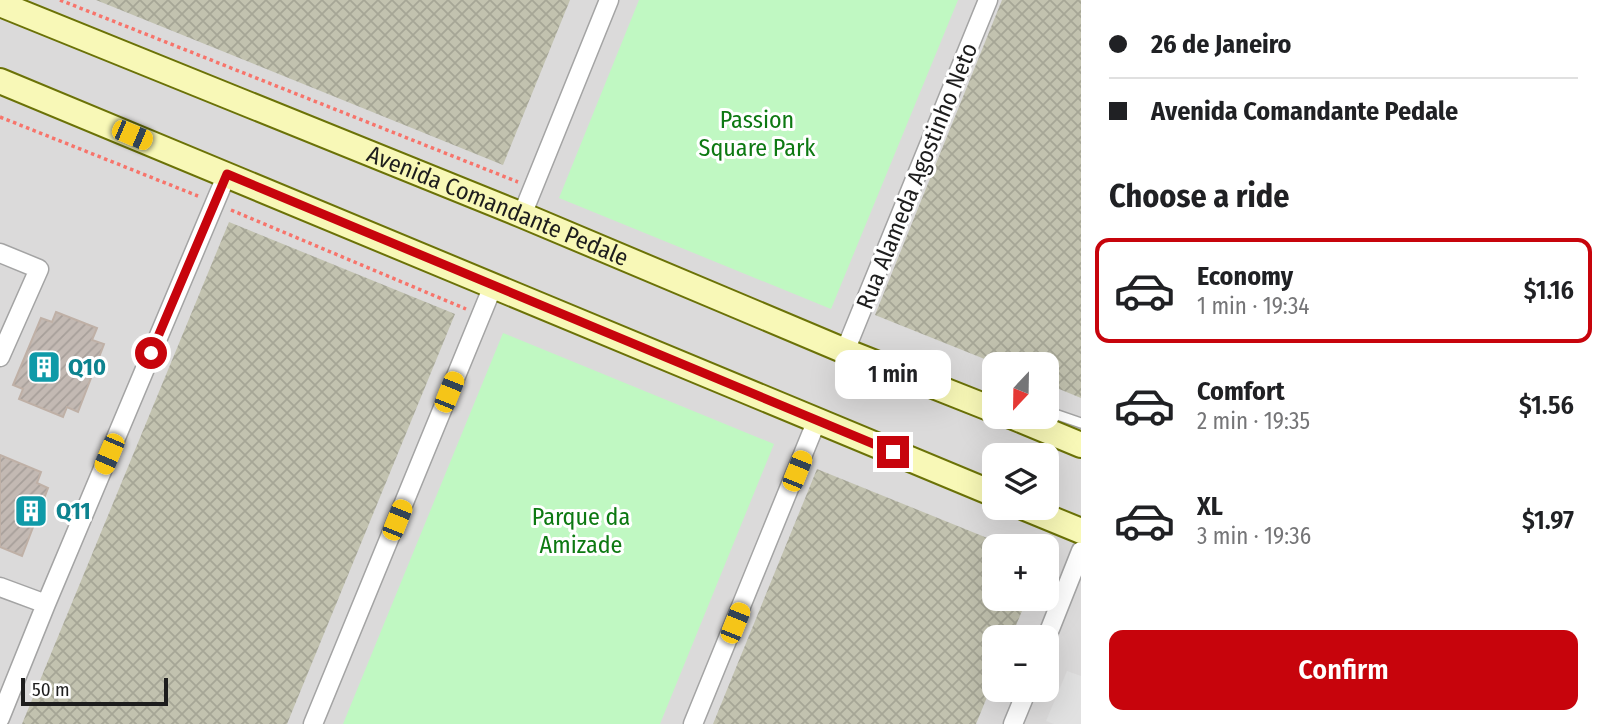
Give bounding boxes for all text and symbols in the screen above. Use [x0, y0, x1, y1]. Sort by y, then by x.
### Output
text: 26 de Janeiro [1151, 29, 1291, 60]
street label: Rua Alameda Agostinho Neto [851, 39, 983, 313]
text: Avenida Comandante Pedale [1151, 96, 1458, 127]
park label: Passion Square Park [699, 106, 816, 162]
car [109, 117, 156, 153]
street label: Avenida Comandante Pedale [363, 140, 632, 272]
text: Choose a ride [1109, 177, 1290, 215]
icon: car [1113, 259, 1176, 322]
text: Economy [1197, 261, 1293, 292]
text: $1.16 [1524, 275, 1574, 306]
text: 1 min · 19:34 [1197, 292, 1309, 320]
route start [135, 337, 167, 369]
building icon: Q10 [25, 348, 63, 386]
callout: 1 min [835, 350, 951, 400]
north arrow [982, 352, 1059, 429]
map controls [982, 352, 1059, 702]
place label: Q10 [68, 353, 106, 381]
text: 1 min [868, 360, 918, 388]
car [432, 369, 467, 415]
icon: car [1113, 374, 1176, 437]
text: Comfort [1197, 376, 1285, 407]
text: $1.56 [1519, 390, 1574, 421]
text: 2 min · 19:35 [1197, 407, 1310, 435]
car [92, 431, 127, 477]
route end [877, 436, 909, 468]
button: layers [982, 443, 1059, 520]
car [780, 448, 815, 494]
icon: car [1113, 489, 1176, 552]
text: XL [1197, 491, 1223, 522]
building icon: Q11 [12, 492, 50, 530]
place label: Q11 [56, 497, 91, 525]
car [380, 497, 415, 543]
park label: Parque da Amizade [532, 503, 630, 559]
text: $1.97 [1522, 505, 1574, 536]
text: 3 min · 19:36 [1197, 522, 1311, 550]
button: + [982, 534, 1059, 611]
car [718, 600, 753, 646]
button: − [982, 625, 1059, 702]
button: Confirm [1109, 630, 1578, 710]
scale bar [21, 675, 168, 707]
text: 50 m [32, 678, 70, 701]

